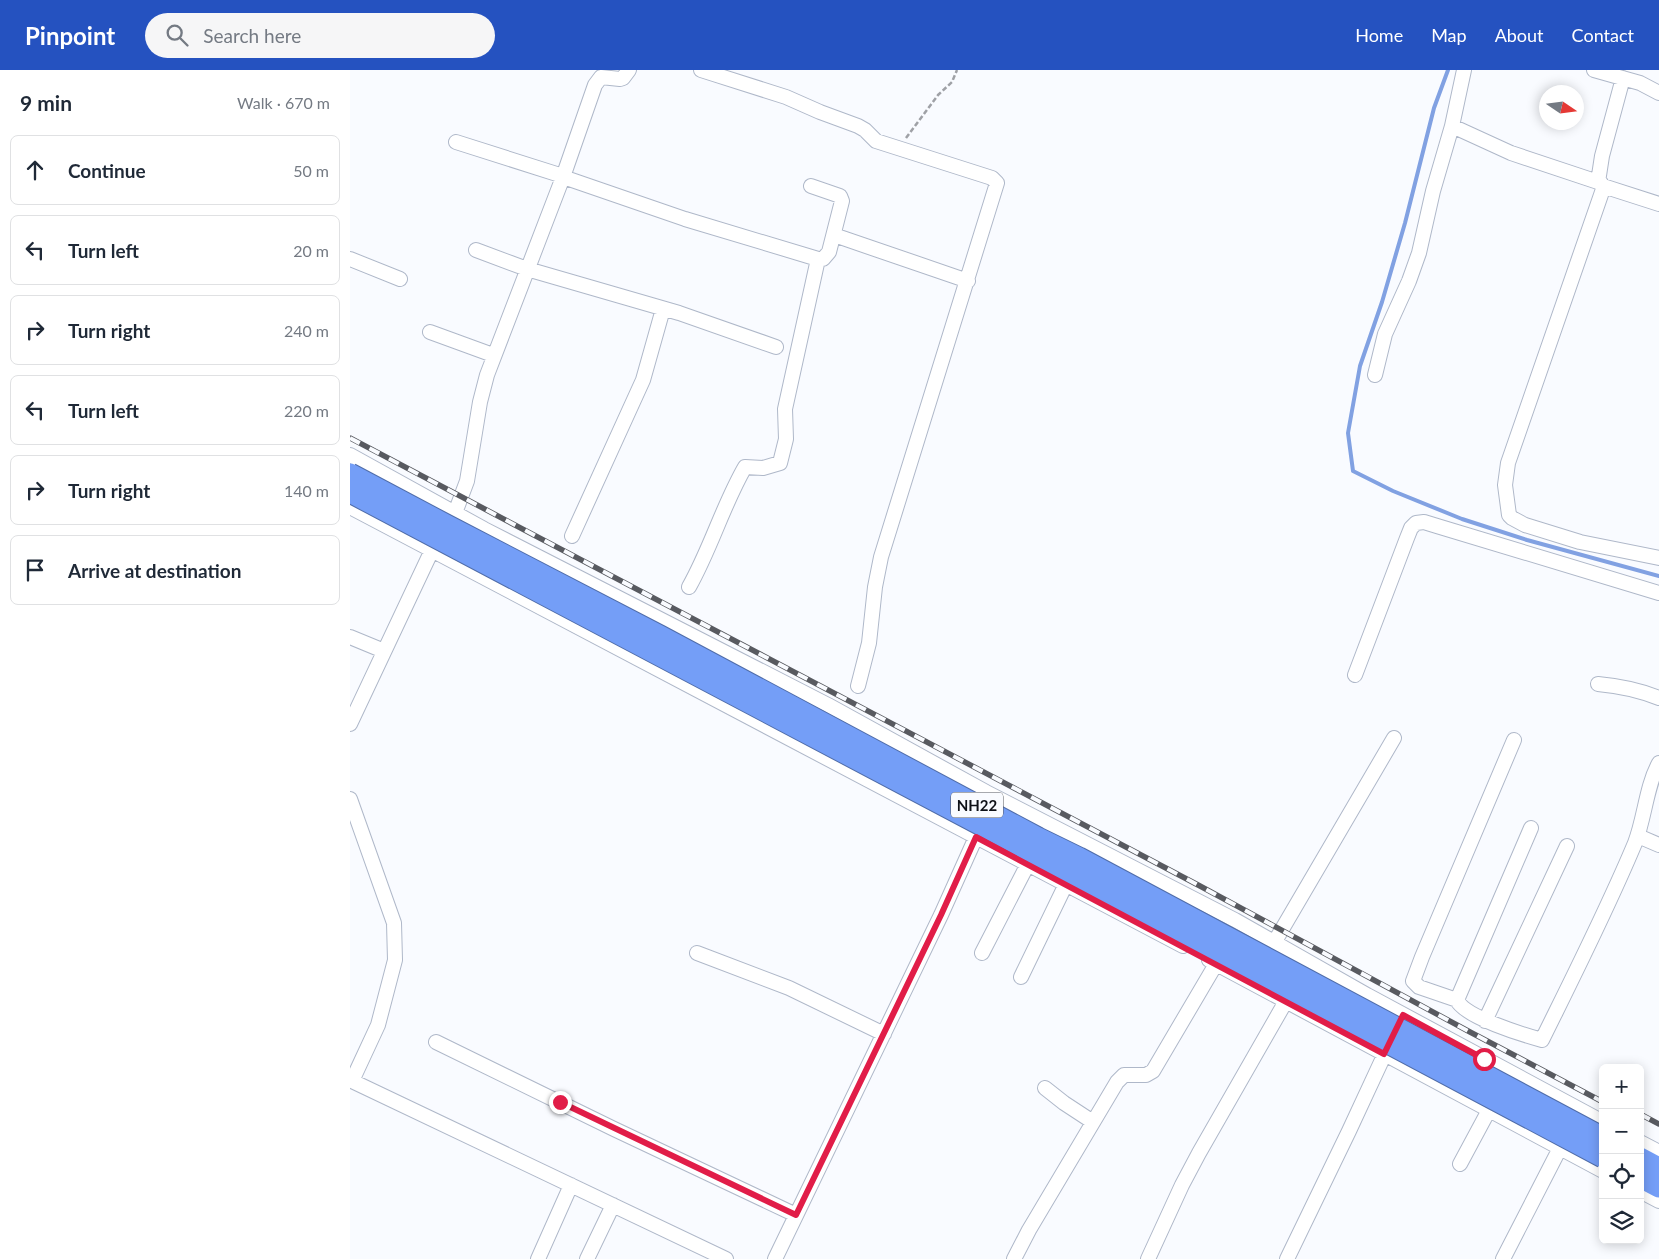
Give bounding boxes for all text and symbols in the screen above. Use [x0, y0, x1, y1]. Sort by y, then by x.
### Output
search box [145, 13, 495, 58]
text: Pinpoint [25, 21, 115, 50]
icon: search [163, 21, 191, 49]
text: Search here [203, 24, 301, 47]
text: Home [1355, 24, 1403, 46]
text: Map [1431, 24, 1467, 46]
text: About [1495, 24, 1544, 46]
text: Contact [1572, 24, 1634, 46]
north arrow [1539, 85, 1584, 130]
text: 9 min [20, 90, 72, 115]
text: Walk · 670 m [237, 93, 330, 112]
icon: ahead [21, 156, 49, 184]
text: Continue [68, 159, 146, 182]
text: 50 m [293, 161, 329, 180]
icon: left [21, 236, 49, 264]
text: Turn left [68, 239, 139, 262]
text: 20 m [293, 241, 329, 260]
icon: right [21, 316, 49, 344]
text: Turn right [68, 319, 150, 342]
text: 240 m [284, 321, 329, 340]
icon: left [21, 396, 49, 424]
text: Turn left [68, 399, 139, 422]
text: 220 m [284, 401, 329, 420]
icon: right [21, 476, 49, 504]
text: Turn right [68, 479, 150, 502]
text: 140 m [284, 481, 329, 500]
icon: arrive [21, 556, 49, 584]
text: Arrive at destination [68, 559, 241, 582]
road number: NH22 [951, 792, 1003, 818]
route start [1473, 1048, 1496, 1071]
map controls [1599, 1064, 1644, 1244]
button: + [1599, 1064, 1644, 1109]
route end [549, 1091, 572, 1114]
button: − [1599, 1109, 1644, 1154]
button: locate [1599, 1154, 1644, 1199]
button: layers [1599, 1199, 1644, 1244]

